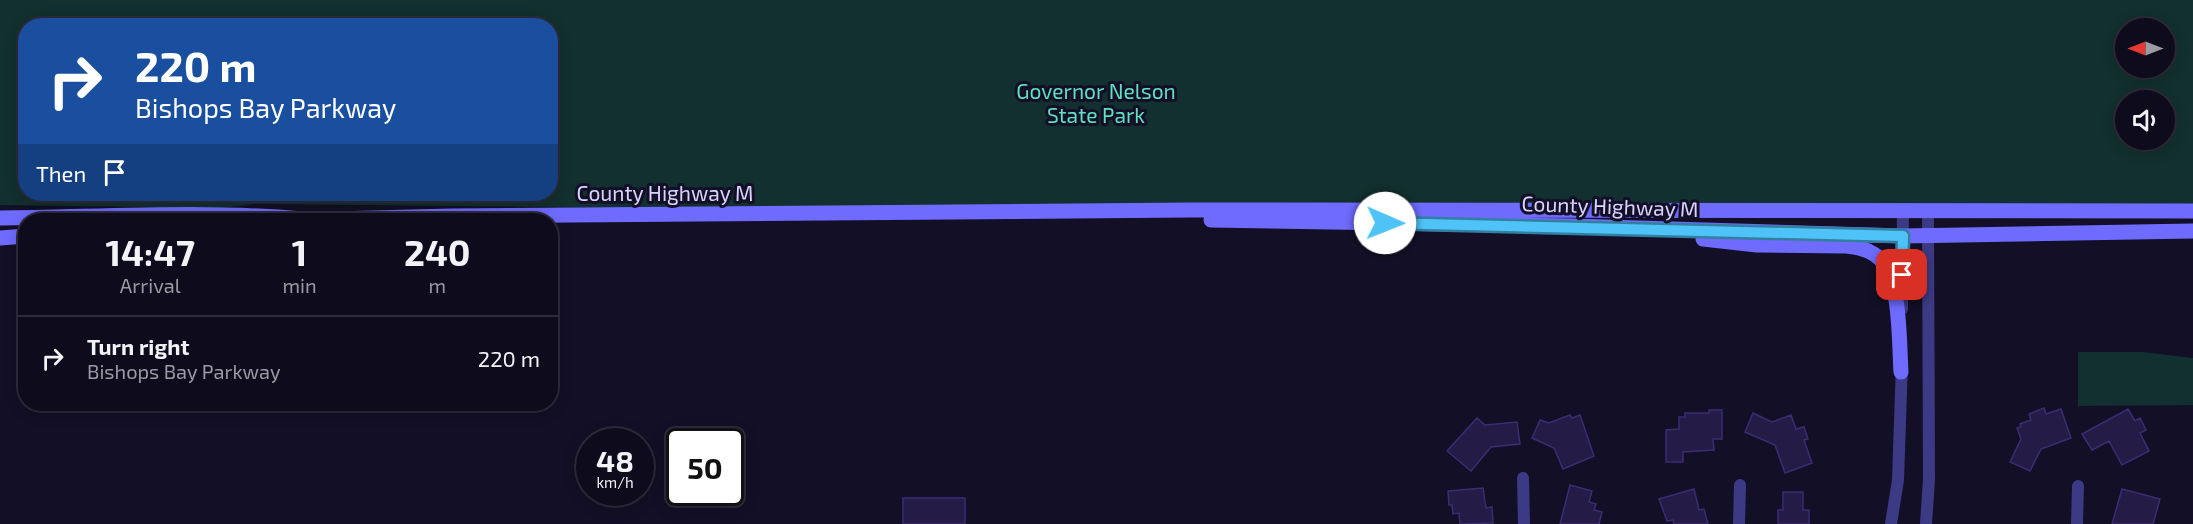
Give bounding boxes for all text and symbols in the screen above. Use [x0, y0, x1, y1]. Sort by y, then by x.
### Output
north arrow [2115, 18, 2175, 78]
map controls [2115, 18, 2175, 150]
text: 220 m [135, 40, 256, 90]
icon: right [36, 42, 114, 120]
park label: Governor Nelson State Park [1016, 78, 1176, 127]
button: sound [2115, 90, 2175, 150]
text: Bishops Bay Parkway [135, 91, 396, 123]
icon: arrive [98, 156, 131, 189]
text: Then [36, 160, 86, 186]
street label: County Highway M [576, 180, 754, 205]
street label: County Highway M [1521, 190, 1699, 221]
position arrow [1353, 191, 1417, 255]
text: 14:47 [105, 230, 195, 273]
text: 1 [292, 230, 307, 273]
text: 240 [404, 230, 471, 273]
pin [1876, 249, 1927, 300]
icon: arrive [1885, 258, 1918, 291]
text: Arrival [120, 273, 181, 297]
text: min [283, 273, 317, 297]
text: m [429, 273, 446, 297]
text: Turn right [87, 333, 189, 359]
icon: right [36, 342, 69, 375]
text: 220 m [478, 345, 540, 371]
text: Bishops Bay Parkway [87, 359, 281, 383]
speed limit sign: 50 [666, 428, 744, 506]
text: 48 [596, 442, 634, 478]
text: km/h [596, 473, 634, 491]

